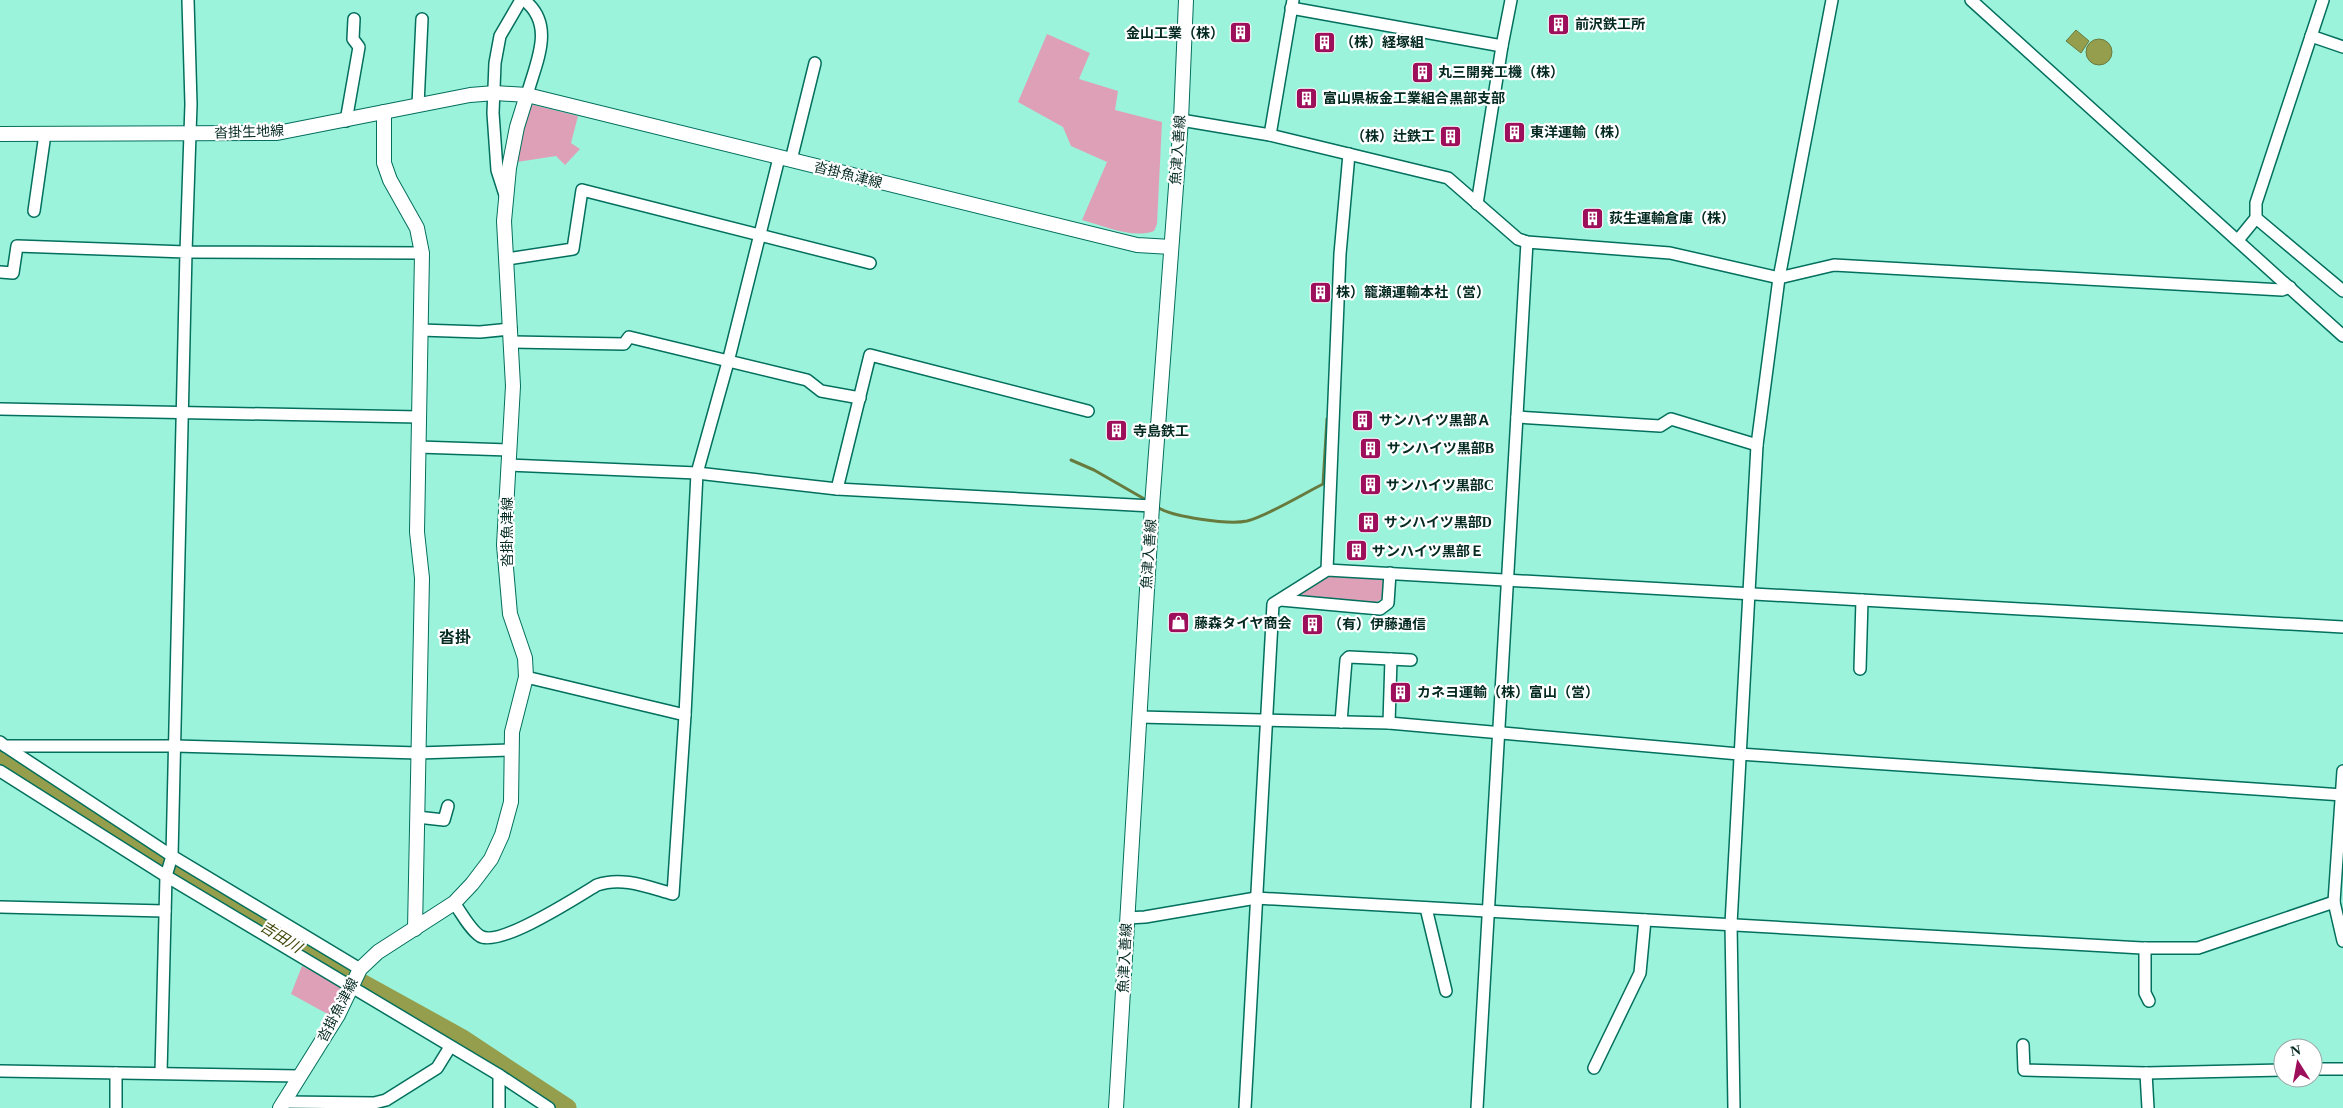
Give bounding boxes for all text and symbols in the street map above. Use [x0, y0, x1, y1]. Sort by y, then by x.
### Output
building icon: 前沢鉄工所 [1547, 12, 1571, 36]
place label: 前沢鉄工所 [1575, 16, 1645, 32]
building icon: 金山工業（株） [1228, 21, 1252, 45]
place label: 金山工業（株） [1126, 25, 1224, 41]
building icon: （株）経塚組 [1312, 30, 1336, 54]
place label: （株）経塚組 [1340, 34, 1424, 50]
building icon: 丸三開発工機（株） [1410, 60, 1434, 84]
place label: 丸三開発工機（株） [1438, 64, 1564, 80]
building icon: 富山県板金工業組合黒部支部 [1295, 86, 1319, 110]
place label: 富山県板金工業組合黒部支部 [1323, 91, 1505, 106]
street label: 魚津入善線 [1168, 115, 1188, 185]
building icon: 東洋運輸（株） [1502, 120, 1526, 144]
street label: 沓掛生地線 [214, 122, 284, 141]
building icon: （株）辻鉄工 [1439, 124, 1463, 148]
place label: 東洋運輸（株） [1530, 124, 1628, 140]
place label: （株）辻鉄工 [1351, 128, 1435, 144]
street label: 沓掛魚津線 [812, 158, 884, 191]
building icon: 荻生運輸倉庫（株） [1581, 206, 1605, 230]
place label: 荻生運輸倉庫（株） [1609, 210, 1735, 226]
building icon: 株）籠瀬運輸本社（営） [1308, 280, 1332, 304]
place label: 株）籠瀬運輸本社（営） [1336, 284, 1490, 300]
building icon: サンハイツ黒部Ａ [1351, 408, 1375, 432]
place label: サンハイツ黒部Ａ [1379, 413, 1491, 428]
building icon: 寺島鉄工 [1105, 419, 1129, 443]
place label: 寺島鉄工 [1133, 423, 1189, 439]
building icon: サンハイツ黒部B [1359, 436, 1383, 460]
place label: サンハイツ黒部B [1387, 441, 1494, 456]
building icon: サンハイツ黒部C [1358, 473, 1382, 497]
place label: サンハイツ黒部C [1386, 478, 1494, 493]
street label: 沓掛魚津線 [499, 497, 515, 567]
building icon: サンハイツ黒部D [1356, 510, 1380, 534]
place label: サンハイツ黒部D [1384, 515, 1492, 530]
street label: 魚津入善線 [1139, 519, 1159, 589]
building icon: サンハイツ黒部Ｅ [1344, 539, 1368, 563]
place label: サンハイツ黒部Ｅ [1372, 544, 1484, 559]
shop icon: 藤森タイヤ商会 [1166, 611, 1190, 635]
building icon: （有）伊藤通信 [1300, 612, 1324, 636]
place label: 藤森タイヤ商会 [1194, 616, 1292, 631]
place label: （有）伊藤通信 [1328, 616, 1426, 632]
district label: 沓掛 [439, 628, 471, 646]
building icon: カネヨ運輸（株）富山（営） [1389, 680, 1413, 704]
place label: カネヨ運輸（株）富山（営） [1417, 684, 1599, 700]
water label: 吉田川 [258, 918, 306, 957]
street label: 魚津入善線 [1116, 923, 1134, 993]
street label: 沓掛魚津線 [314, 975, 361, 1044]
north arrow [2273, 1038, 2323, 1088]
text: N [2289, 1042, 2302, 1059]

